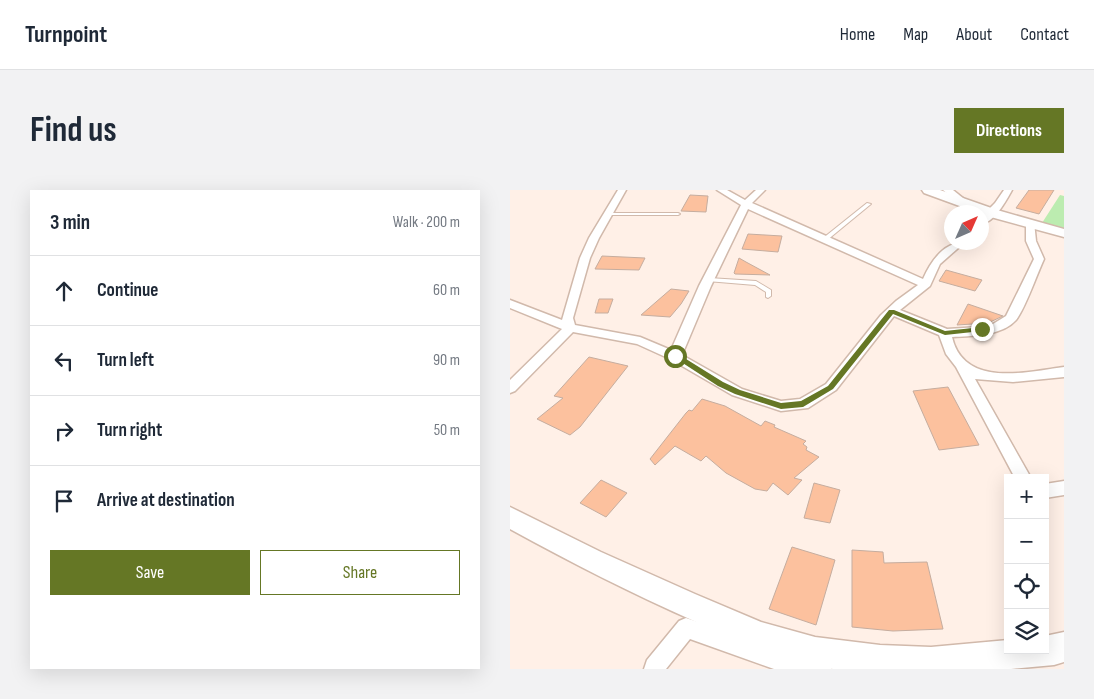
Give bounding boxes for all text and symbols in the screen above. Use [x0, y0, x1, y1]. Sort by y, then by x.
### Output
text: Turnpoint [25, 20, 107, 49]
text: Home [840, 24, 875, 45]
text: Map [903, 24, 928, 45]
text: About [956, 24, 992, 45]
text: Contact [1020, 24, 1069, 45]
button: Directions [954, 108, 1064, 153]
text: Find us [30, 109, 117, 152]
north arrow [944, 205, 989, 250]
text: 3 min [50, 210, 90, 235]
text: Walk · 200 m [393, 213, 460, 232]
icon: ahead [50, 277, 78, 305]
text: Continue [97, 279, 158, 302]
text: 60 m [433, 281, 460, 300]
route end [971, 318, 994, 341]
route start [664, 345, 687, 368]
icon: left [50, 347, 78, 375]
text: Turn left [97, 349, 154, 372]
text: 90 m [433, 351, 460, 370]
icon: right [50, 417, 78, 445]
text: Turn right [97, 419, 162, 442]
text: 50 m [434, 421, 460, 440]
map controls [1004, 474, 1049, 654]
button: + [1004, 474, 1049, 519]
icon: arrive [50, 487, 78, 515]
text: Arrive at destination [97, 489, 235, 512]
button: − [1004, 519, 1049, 564]
button: Save [50, 550, 250, 595]
button: Share [260, 550, 460, 595]
button: locate [1004, 564, 1049, 609]
button: layers [1004, 609, 1049, 654]

